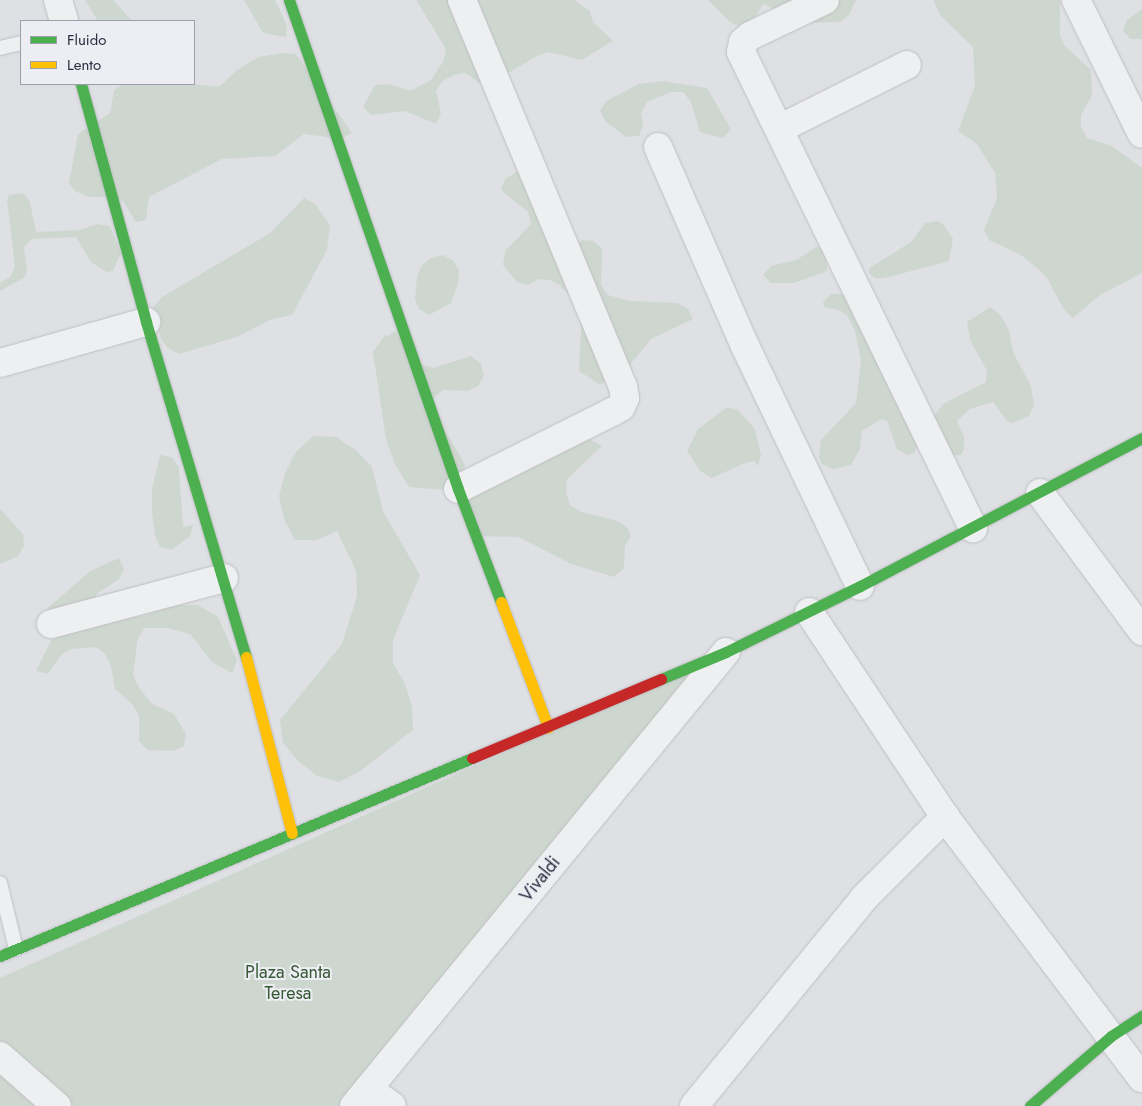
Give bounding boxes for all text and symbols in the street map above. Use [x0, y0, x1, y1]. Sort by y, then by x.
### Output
legend [20, 20, 195, 85]
text: Fluido [67, 29, 106, 51]
text: Lento [67, 54, 101, 76]
street label: Vivaldi [515, 852, 565, 906]
park label: Plaza Santa Teresa [245, 962, 331, 1004]

